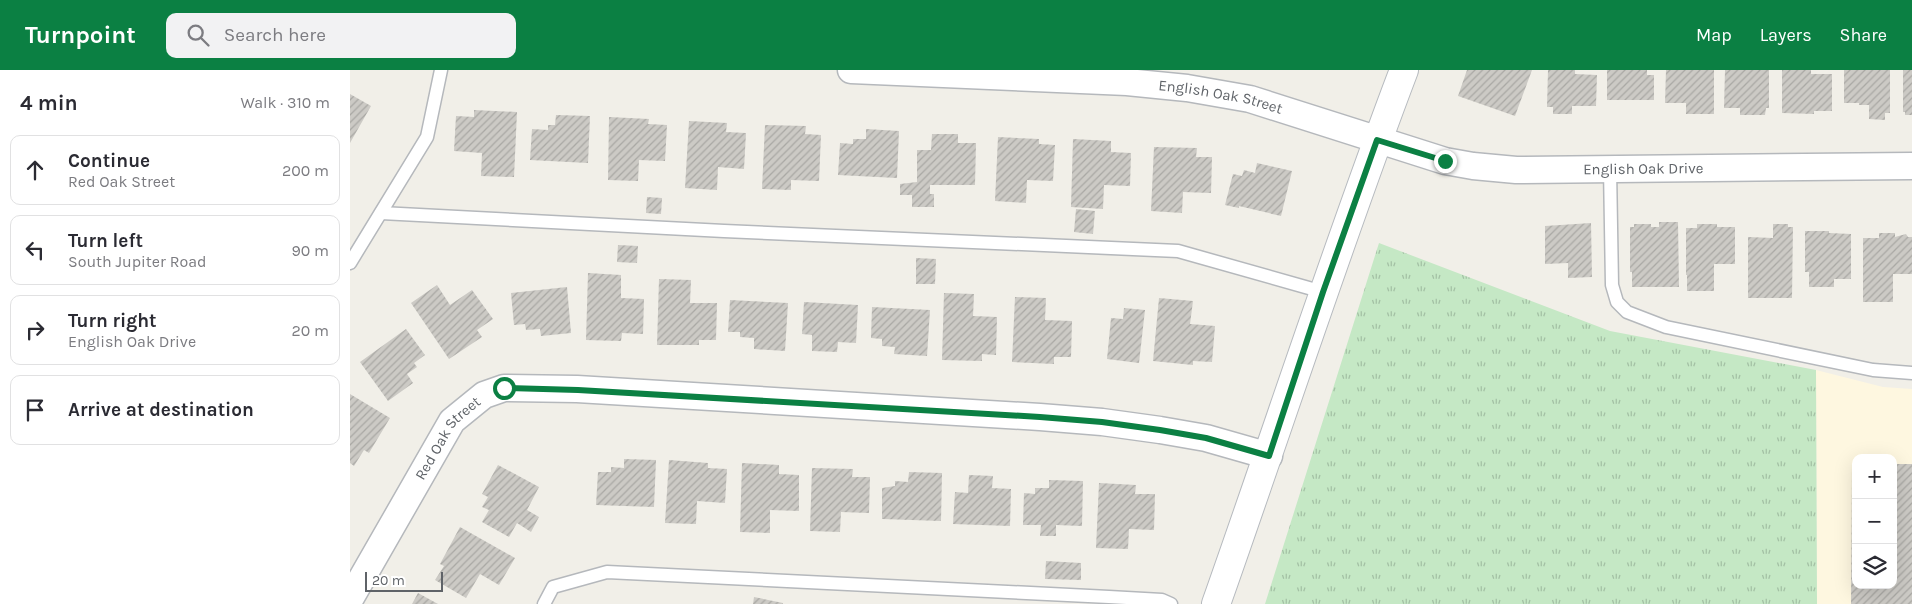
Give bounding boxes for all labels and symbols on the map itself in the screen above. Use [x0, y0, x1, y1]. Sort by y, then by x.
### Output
street label: English Oak Street [1158, 76, 1285, 118]
route end [1434, 150, 1457, 173]
street label: English Oak Drive [1583, 159, 1703, 178]
route start [493, 377, 516, 400]
street label: Red Oak Street [411, 392, 484, 483]
scale bar [365, 569, 442, 592]

